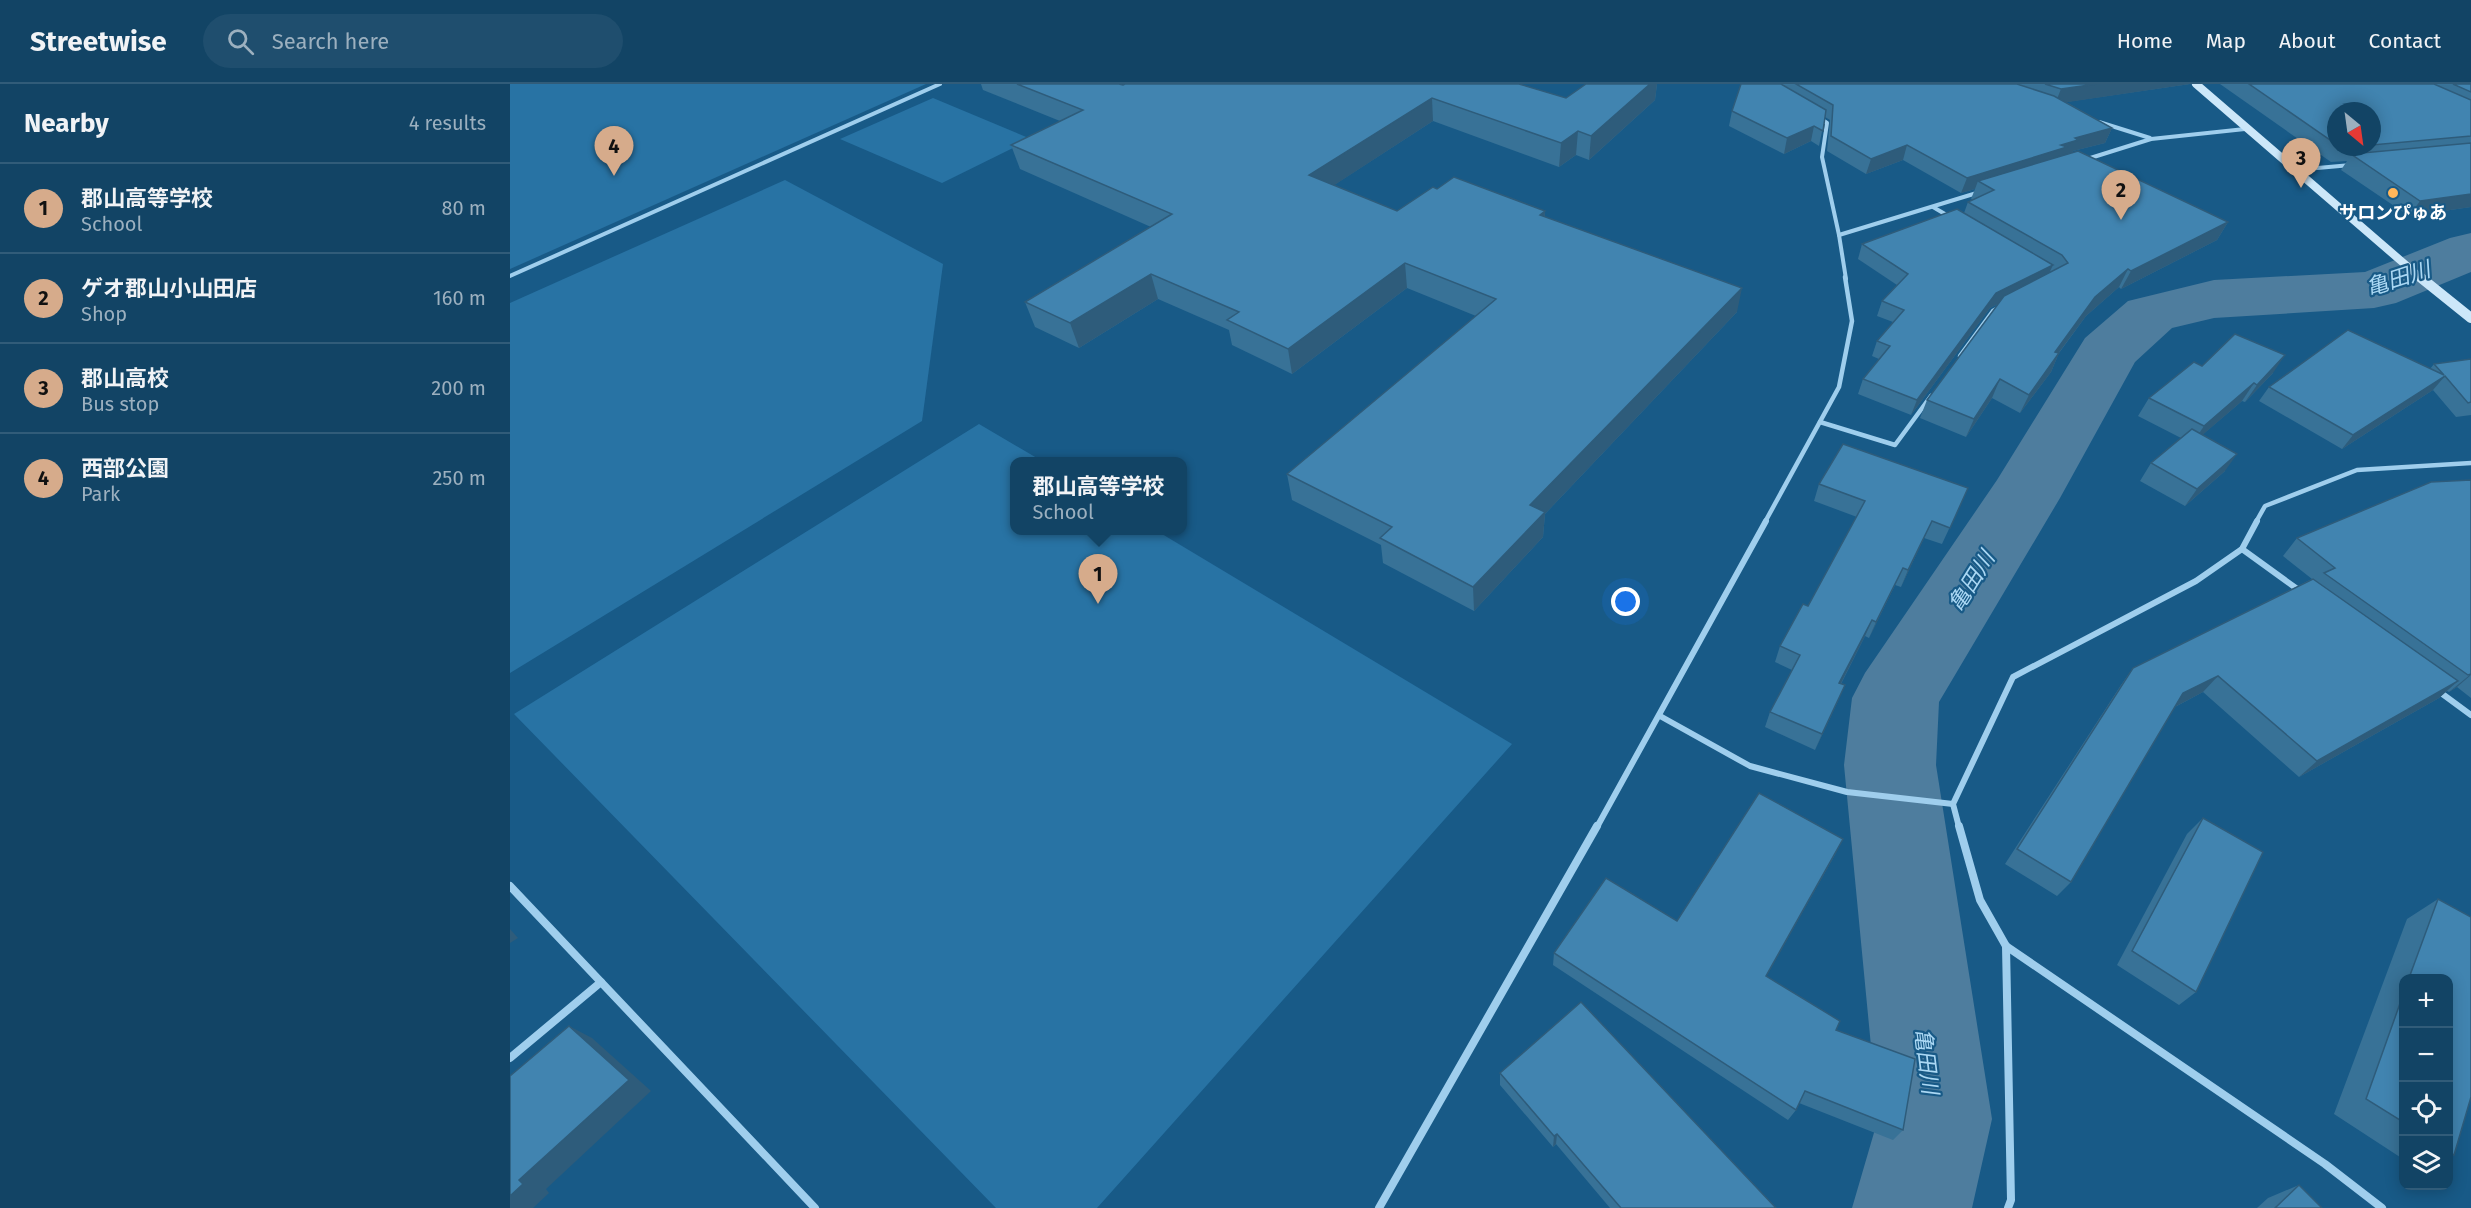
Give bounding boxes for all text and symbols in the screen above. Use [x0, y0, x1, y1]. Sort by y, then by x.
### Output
search box [203, 14, 623, 68]
text: Streetwise [30, 25, 167, 58]
icon: search [224, 25, 257, 58]
text: Search here [272, 28, 389, 55]
text: Home [2117, 28, 2173, 54]
text: Map [2206, 28, 2246, 54]
text: About [2279, 28, 2336, 54]
text: Contact [2369, 28, 2441, 54]
north arrow [2327, 102, 2381, 156]
text: Nearby [24, 108, 109, 139]
text: 4 results [409, 111, 486, 135]
pin: 4 [594, 126, 634, 176]
pin: 3 [2282, 138, 2320, 188]
pin: 2 [2102, 170, 2140, 220]
text: 郡山高等学校 [81, 185, 213, 212]
marker: サロンぴゅあ [2386, 186, 2400, 200]
text: 1 [39, 196, 48, 220]
text: 80 m [441, 196, 486, 220]
place label: サロンぴゅあ [2339, 202, 2447, 224]
text: School [81, 212, 142, 236]
water label: 亀田川 [2363, 255, 2436, 302]
text: ゲオ郡山小山田店 [81, 275, 257, 302]
text: 2 [38, 286, 49, 310]
text: 160 m [433, 286, 486, 310]
text: Shop [81, 302, 127, 326]
text: 郡山高校 [81, 365, 169, 392]
text: 3 [38, 376, 49, 400]
text: 200 m [431, 376, 486, 400]
text: Bus stop [81, 392, 159, 416]
text: 西部公園 [81, 455, 169, 482]
popup [1010, 457, 1187, 535]
text: 4 [38, 466, 49, 490]
text: 250 m [432, 466, 486, 490]
text: 郡山高等学校 [1032, 473, 1165, 500]
text: Park [81, 482, 120, 506]
text: School [1032, 500, 1094, 524]
water label: 亀田川 [1942, 544, 2001, 616]
pin: 1 [1078, 554, 1118, 604]
your location [1611, 587, 1640, 616]
map controls [2399, 974, 2453, 1190]
button: + [2399, 974, 2453, 1028]
water label: 亀田川 [1909, 1027, 1944, 1097]
button: − [2399, 1028, 2453, 1082]
button: locate [2399, 1082, 2453, 1136]
button: layers [2399, 1136, 2453, 1190]

